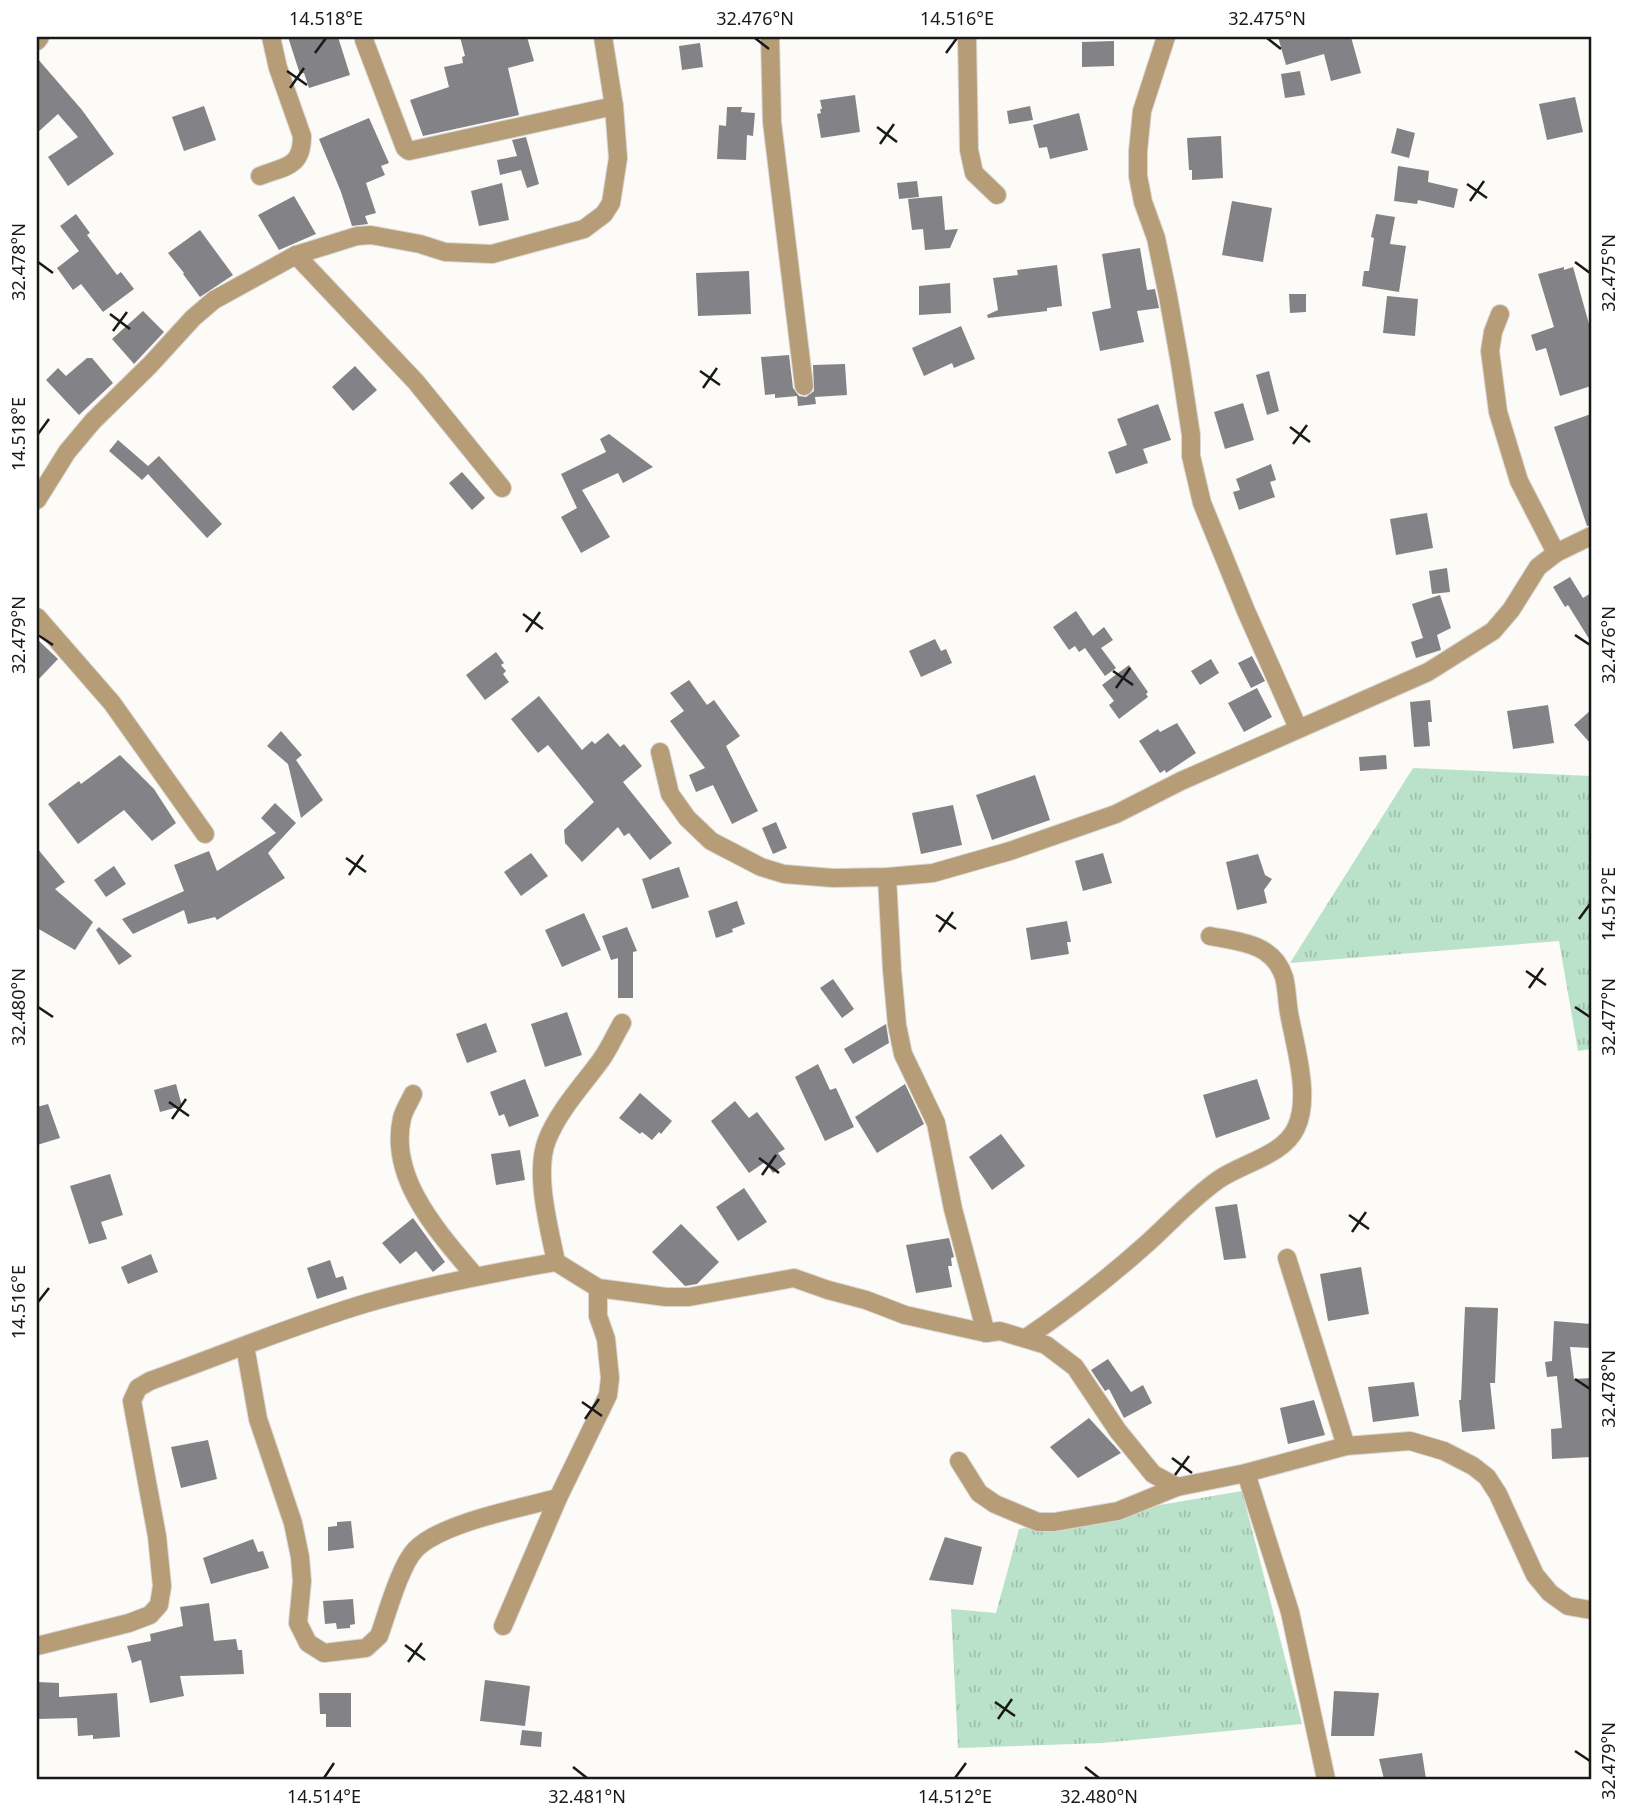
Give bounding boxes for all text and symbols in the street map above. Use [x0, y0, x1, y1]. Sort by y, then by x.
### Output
text: 14.518°E [289, 6, 363, 30]
text: 32.476°N [716, 6, 794, 30]
text: 14.516°E [920, 6, 994, 30]
text: 32.475°N [1228, 6, 1306, 30]
text: 32.478°N [6, 223, 30, 301]
text: 32.475°N [1596, 234, 1620, 312]
text: 14.518°E [6, 397, 30, 471]
text: 32.479°N [6, 596, 30, 674]
text: 32.476°N [1596, 606, 1620, 684]
text: 14.512°E [1596, 867, 1620, 941]
text: 32.480°N [6, 968, 30, 1046]
text: 32.477°N [1596, 978, 1620, 1056]
text: 14.516°E [6, 1265, 30, 1339]
text: 32.478°N [1596, 1350, 1620, 1428]
text: 32.479°N [1596, 1722, 1620, 1800]
text: 14.514°E [287, 1784, 361, 1808]
text: 32.481°N [548, 1784, 626, 1808]
text: 14.512°E [918, 1784, 992, 1808]
text: 32.480°N [1060, 1784, 1138, 1808]

